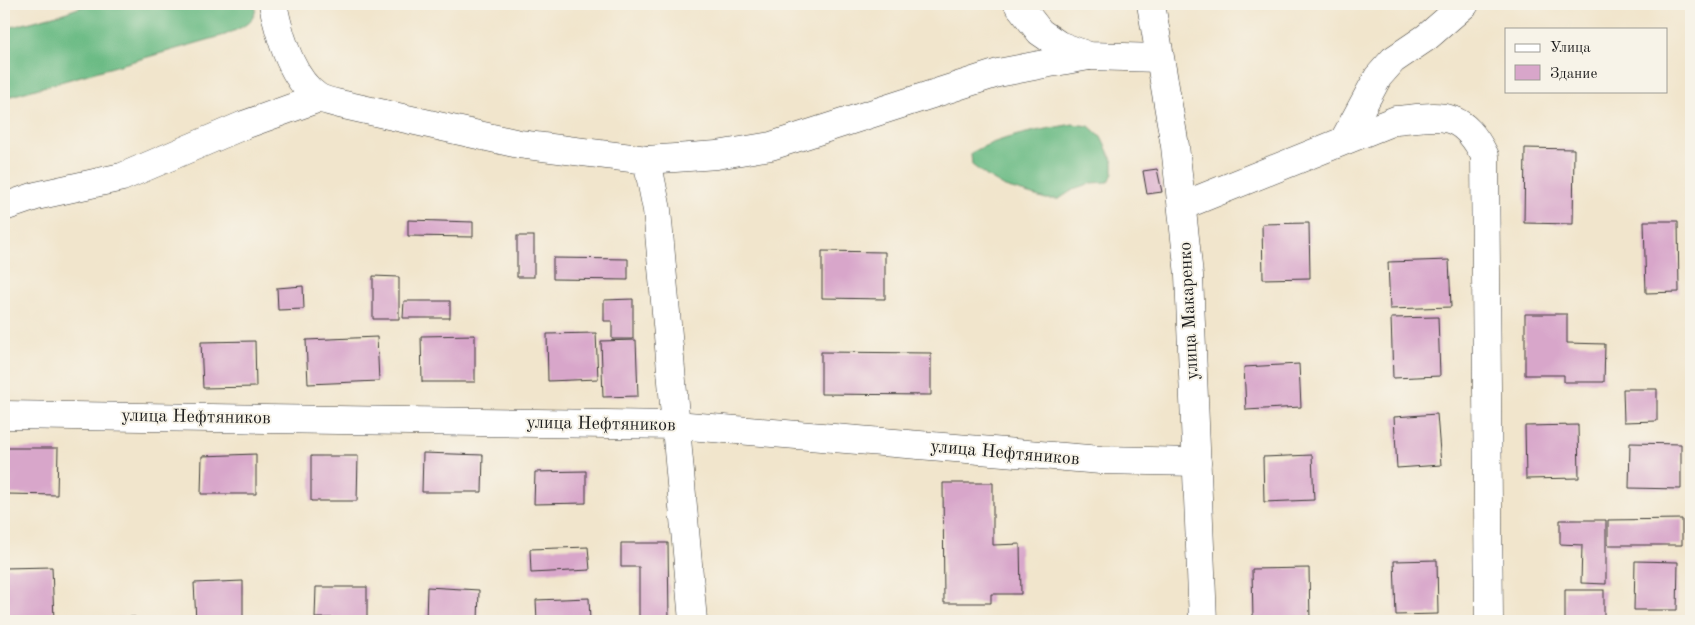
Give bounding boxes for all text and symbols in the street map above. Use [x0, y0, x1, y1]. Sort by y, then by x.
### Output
legend [1505, 28, 1668, 92]
text: Улица [1550, 41, 1591, 56]
text: Здание [1550, 67, 1597, 82]
street label: улица Макаренко [1176, 241, 1202, 381]
street label: улица Нефтяников [121, 407, 271, 428]
street label: улица Нефтяников [526, 414, 676, 435]
street label: улица Нефтяников [930, 438, 1080, 469]

